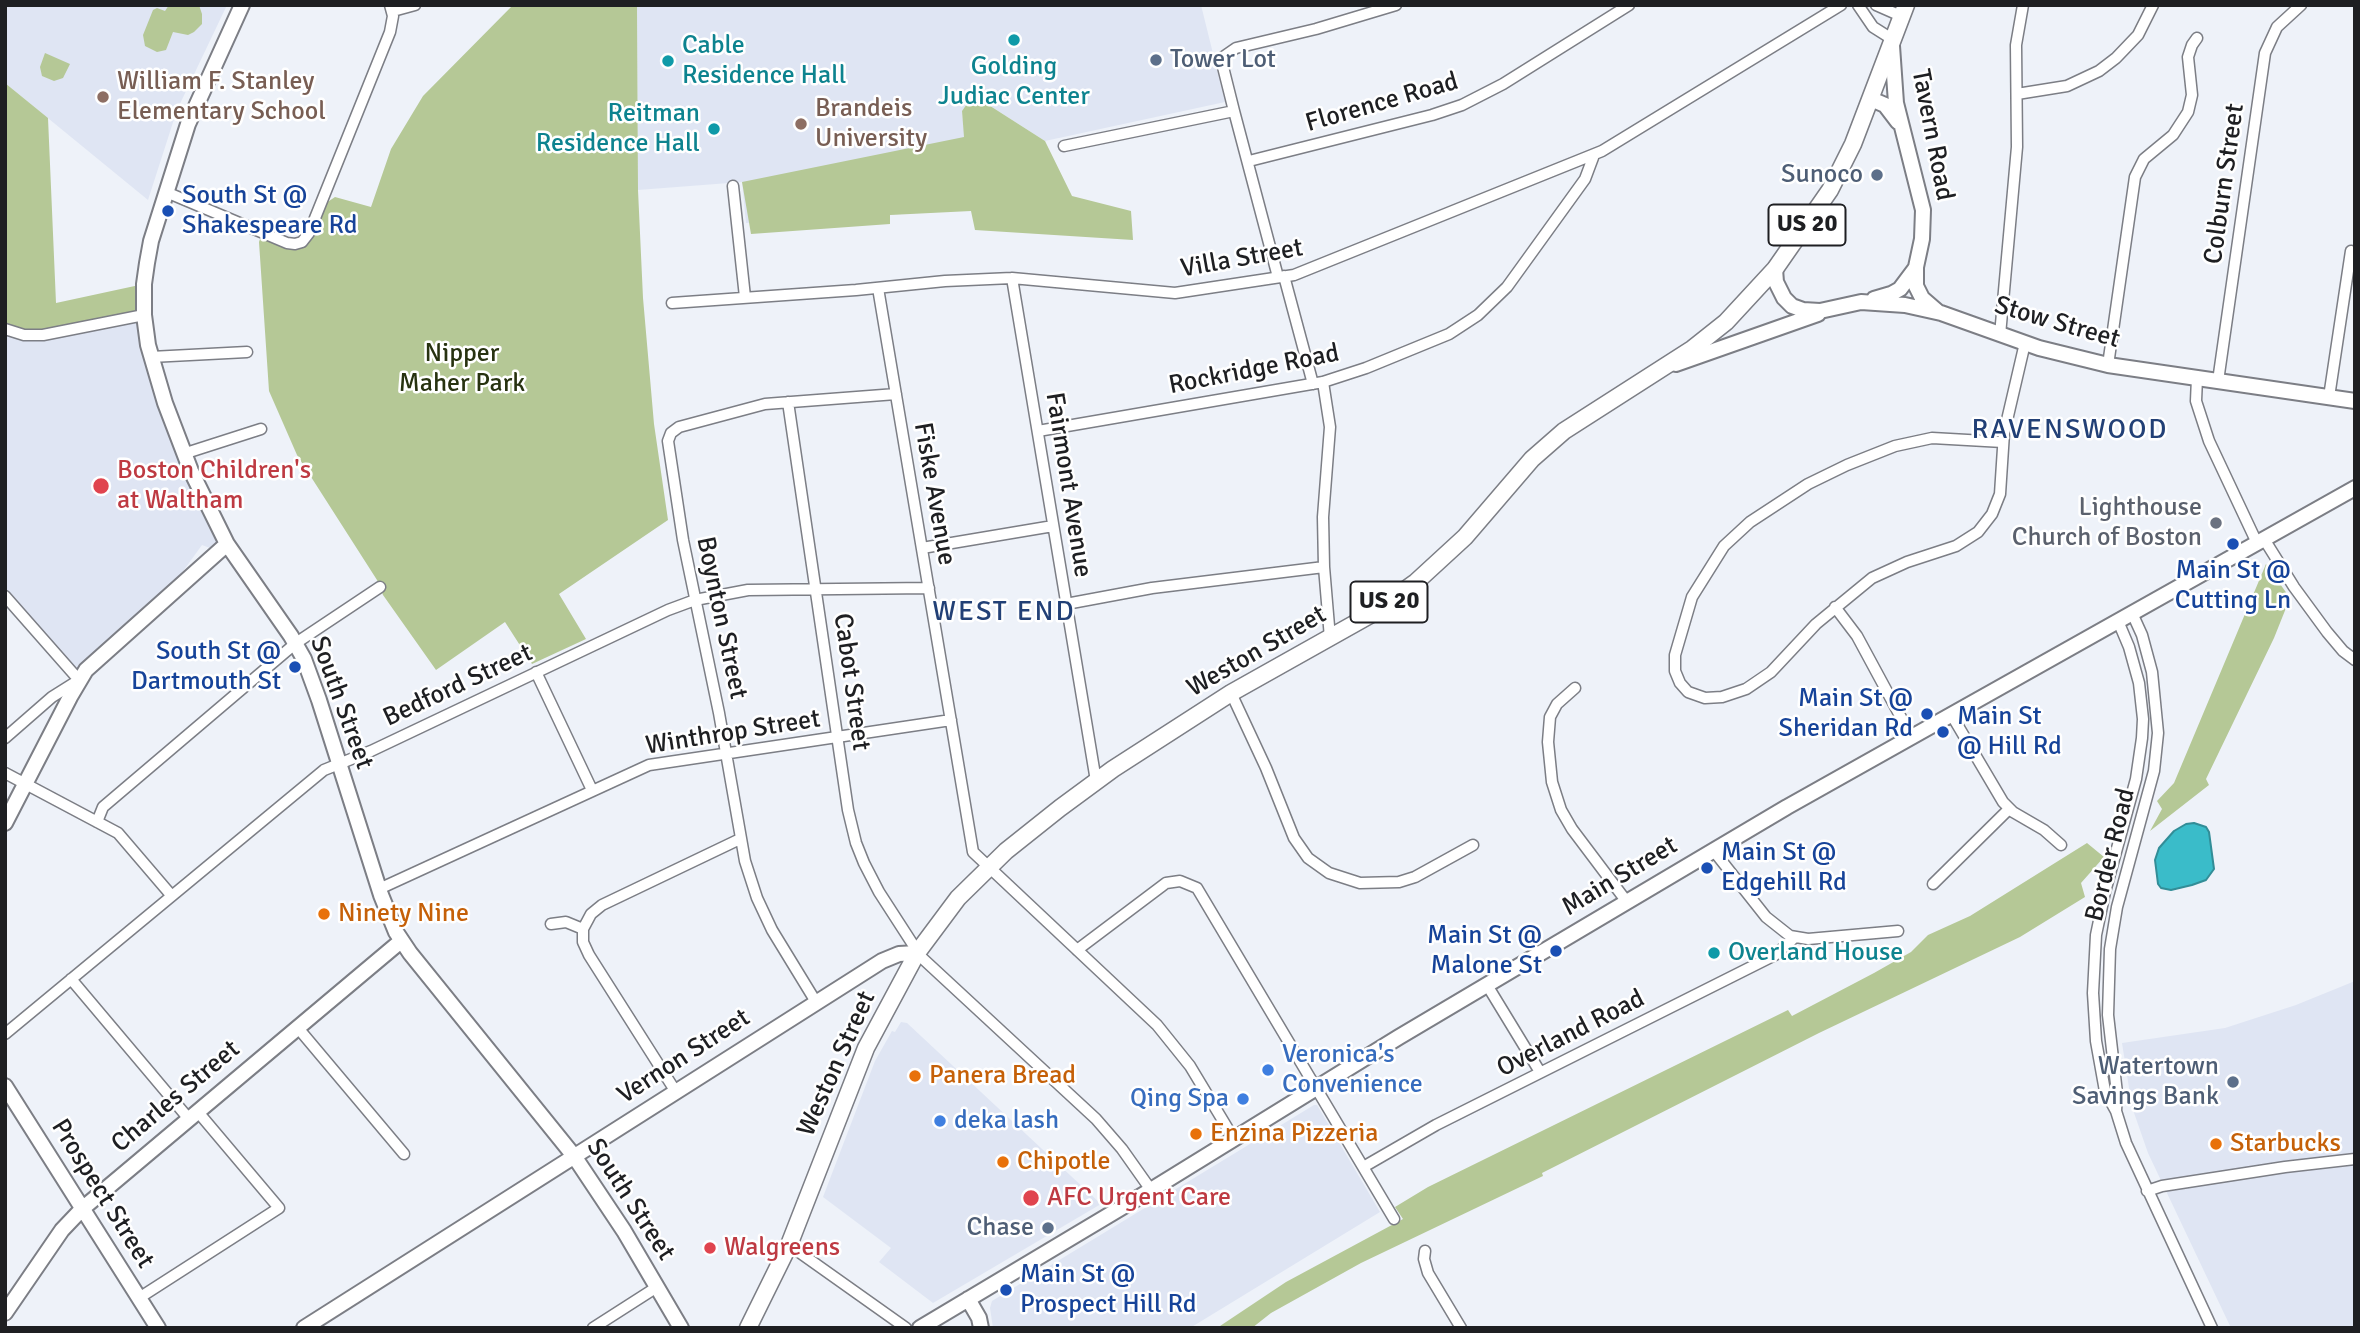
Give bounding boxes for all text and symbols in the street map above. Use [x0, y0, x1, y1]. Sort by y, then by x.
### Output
place label: Cable Residence Hall [682, 30, 846, 92]
marker: Golding Judiac Center [1006, 32, 1022, 48]
place label: Tower Lot [1170, 44, 1276, 76]
place label: Golding Judiac Center [938, 51, 1090, 112]
marker: Tower Lot [1148, 52, 1164, 68]
marker: Cable Residence Hall [660, 53, 676, 69]
place label: William F. Stanley Elementary School [117, 66, 326, 128]
street label: Florence Road [1302, 66, 1462, 140]
street label: Tavern Road [1904, 67, 1960, 203]
marker: William F. Stanley Elementary School [95, 89, 111, 105]
place label: Brandeis University [815, 93, 927, 154]
place label: Reitman Residence Hall [536, 98, 700, 160]
street label: Colburn Street [2198, 102, 2252, 266]
marker: Brandeis University [793, 116, 809, 132]
marker: Reitman Residence Hall [706, 121, 722, 137]
place label: Sunoco [1781, 159, 1863, 191]
marker: Sunoco [1869, 167, 1885, 183]
place label: South St @ Shakespeare Rd [182, 180, 357, 242]
marker: South St @ Shakespeare Rd [160, 203, 176, 219]
road number: US 20 [1769, 205, 1846, 246]
street label: Villa Street [1178, 233, 1306, 285]
street label: Stow Street [1991, 290, 2123, 356]
park label: Nipper Maher Park [399, 338, 525, 400]
street label: Rockridge Road [1166, 338, 1342, 402]
street label: Fairmont Avenue [1038, 390, 1098, 580]
district label: RAVENSWOOD [1973, 414, 2167, 448]
street label: Fiske Avenue [906, 420, 962, 568]
place label: Boston Children's at Waltham [117, 455, 311, 516]
marker: Boston Children's at Waltham [91, 476, 111, 496]
place label: Lighthouse Church of Boston [2012, 492, 2202, 554]
marker: Lighthouse Church of Boston [2208, 515, 2224, 531]
street label: Boynton Street [689, 534, 753, 702]
marker: Main St @ Cutting Ln [2225, 536, 2241, 552]
place label: Main St @ Cutting Ln [2175, 555, 2291, 616]
road number: US 20 [1350, 582, 1428, 622]
district label: WEST END [933, 596, 1075, 630]
street label: Weston Street [1182, 600, 1332, 704]
street label: Cabot Street [826, 611, 876, 753]
street label: South Street [303, 632, 379, 774]
place label: South St @ Dartmouth St [131, 636, 281, 698]
street label: Bedford Street [378, 638, 538, 734]
marker: South St @ Dartmouth St [287, 659, 303, 675]
place label: Main St @ Sheridan Rd [1778, 683, 1913, 744]
place label: Main St @ Hill Rd [1957, 701, 2062, 762]
street label: Winthrop Street [643, 704, 823, 762]
marker: Main St @ Sheridan Rd [1919, 706, 1935, 722]
marker: Main St @ Hill Rd [1935, 724, 1951, 740]
street label: Border Road [2079, 785, 2143, 925]
street label: Main Street [1557, 830, 1683, 924]
place label: Main St @ Edgehill Rd [1721, 837, 1847, 898]
marker: Main St @ Edgehill Rd [1699, 860, 1715, 876]
place label: Ninety Nine [338, 898, 469, 930]
marker: Ninety Nine [316, 906, 332, 922]
place label: Main St @ Malone St [1427, 920, 1542, 982]
place label: Overland House [1728, 937, 1903, 969]
marker: Main St @ Malone St [1548, 943, 1564, 959]
marker: Overland House [1706, 945, 1722, 961]
street label: Overland Road [1492, 983, 1650, 1085]
street label: Weston Street [791, 987, 883, 1141]
street label: Vernon Street [612, 1003, 756, 1111]
street label: Charles Street [106, 1034, 246, 1160]
place label: Veronica's Convenience [1282, 1039, 1423, 1100]
place label: Watertown Savings Bank [2072, 1051, 2219, 1112]
place label: Panera Bread [929, 1060, 1076, 1092]
marker: Veronica's Convenience [1260, 1062, 1276, 1078]
marker: Panera Bread [907, 1068, 923, 1084]
marker: Watertown Savings Bank [2225, 1074, 2241, 1090]
place label: Qing Spa [1130, 1083, 1229, 1115]
marker: Qing Spa [1235, 1091, 1251, 1107]
place label: deka lash [954, 1105, 1059, 1137]
marker: deka lash [932, 1113, 948, 1129]
street label: Prospect Street [44, 1114, 160, 1274]
place label: Enzina Pizzeria [1210, 1118, 1379, 1150]
marker: Enzina Pizzeria [1188, 1126, 1204, 1142]
place label: Starbucks [2230, 1128, 2341, 1160]
street label: South Street [579, 1133, 681, 1267]
marker: Starbucks [2208, 1136, 2224, 1152]
place label: Chipotle [1017, 1146, 1110, 1178]
marker: Chipotle [995, 1154, 1011, 1170]
place label: AFC Urgent Care [1047, 1182, 1231, 1214]
marker: AFC Urgent Care [1021, 1188, 1041, 1208]
place label: Chase [967, 1212, 1034, 1244]
marker: Chase [1040, 1220, 1056, 1236]
place label: Walgreens [724, 1232, 840, 1264]
marker: Walgreens [702, 1240, 718, 1256]
place label: Main St @ Prospect Hill Rd [1020, 1259, 1196, 1320]
marker: Main St @ Prospect Hill Rd [998, 1282, 1014, 1298]

